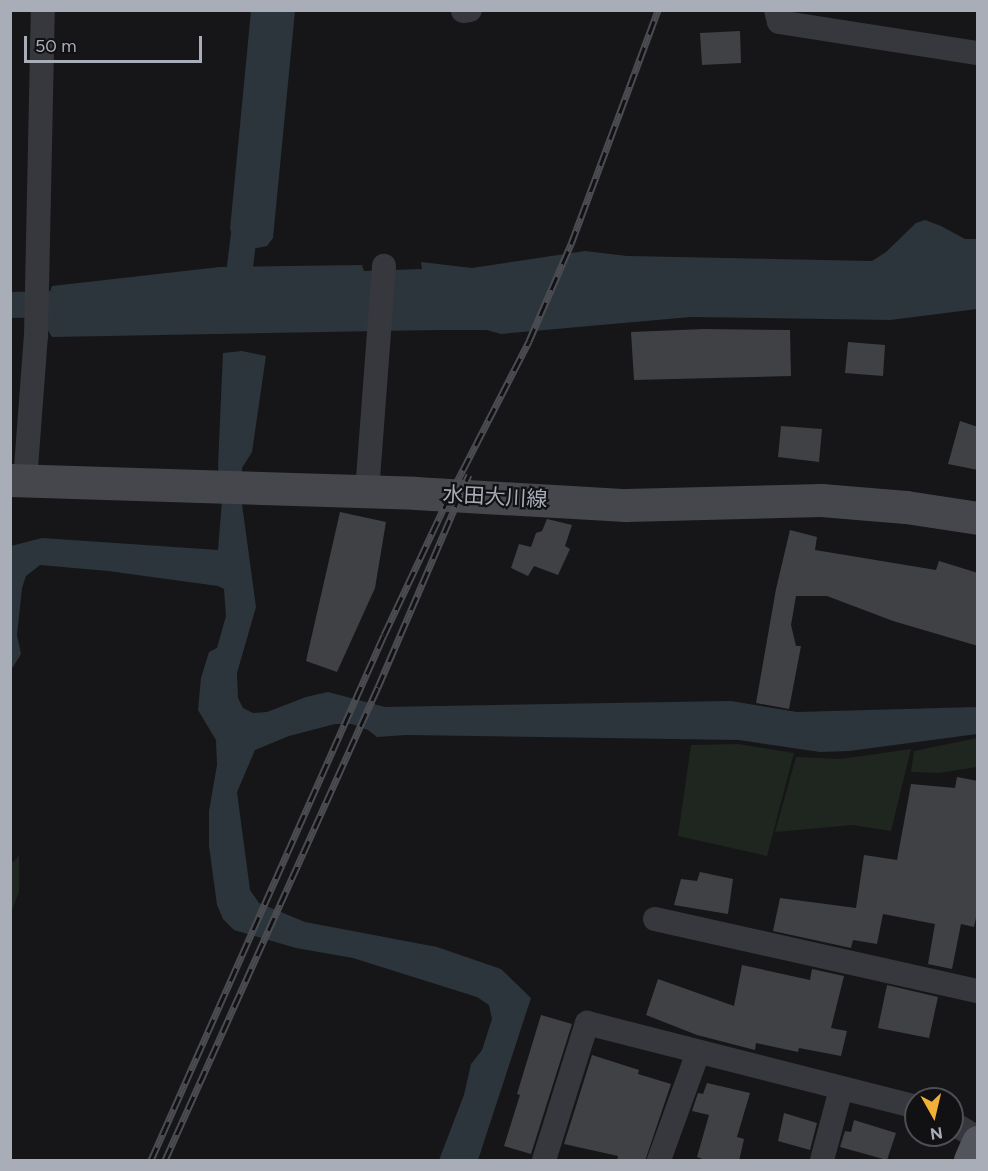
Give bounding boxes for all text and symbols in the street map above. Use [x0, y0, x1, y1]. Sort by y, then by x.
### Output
scale bar [27, 24, 206, 62]
text: 50 m [35, 35, 77, 57]
street label: 水田大川線 [442, 482, 548, 512]
north arrow [904, 1087, 964, 1147]
text: N [929, 1123, 944, 1144]

